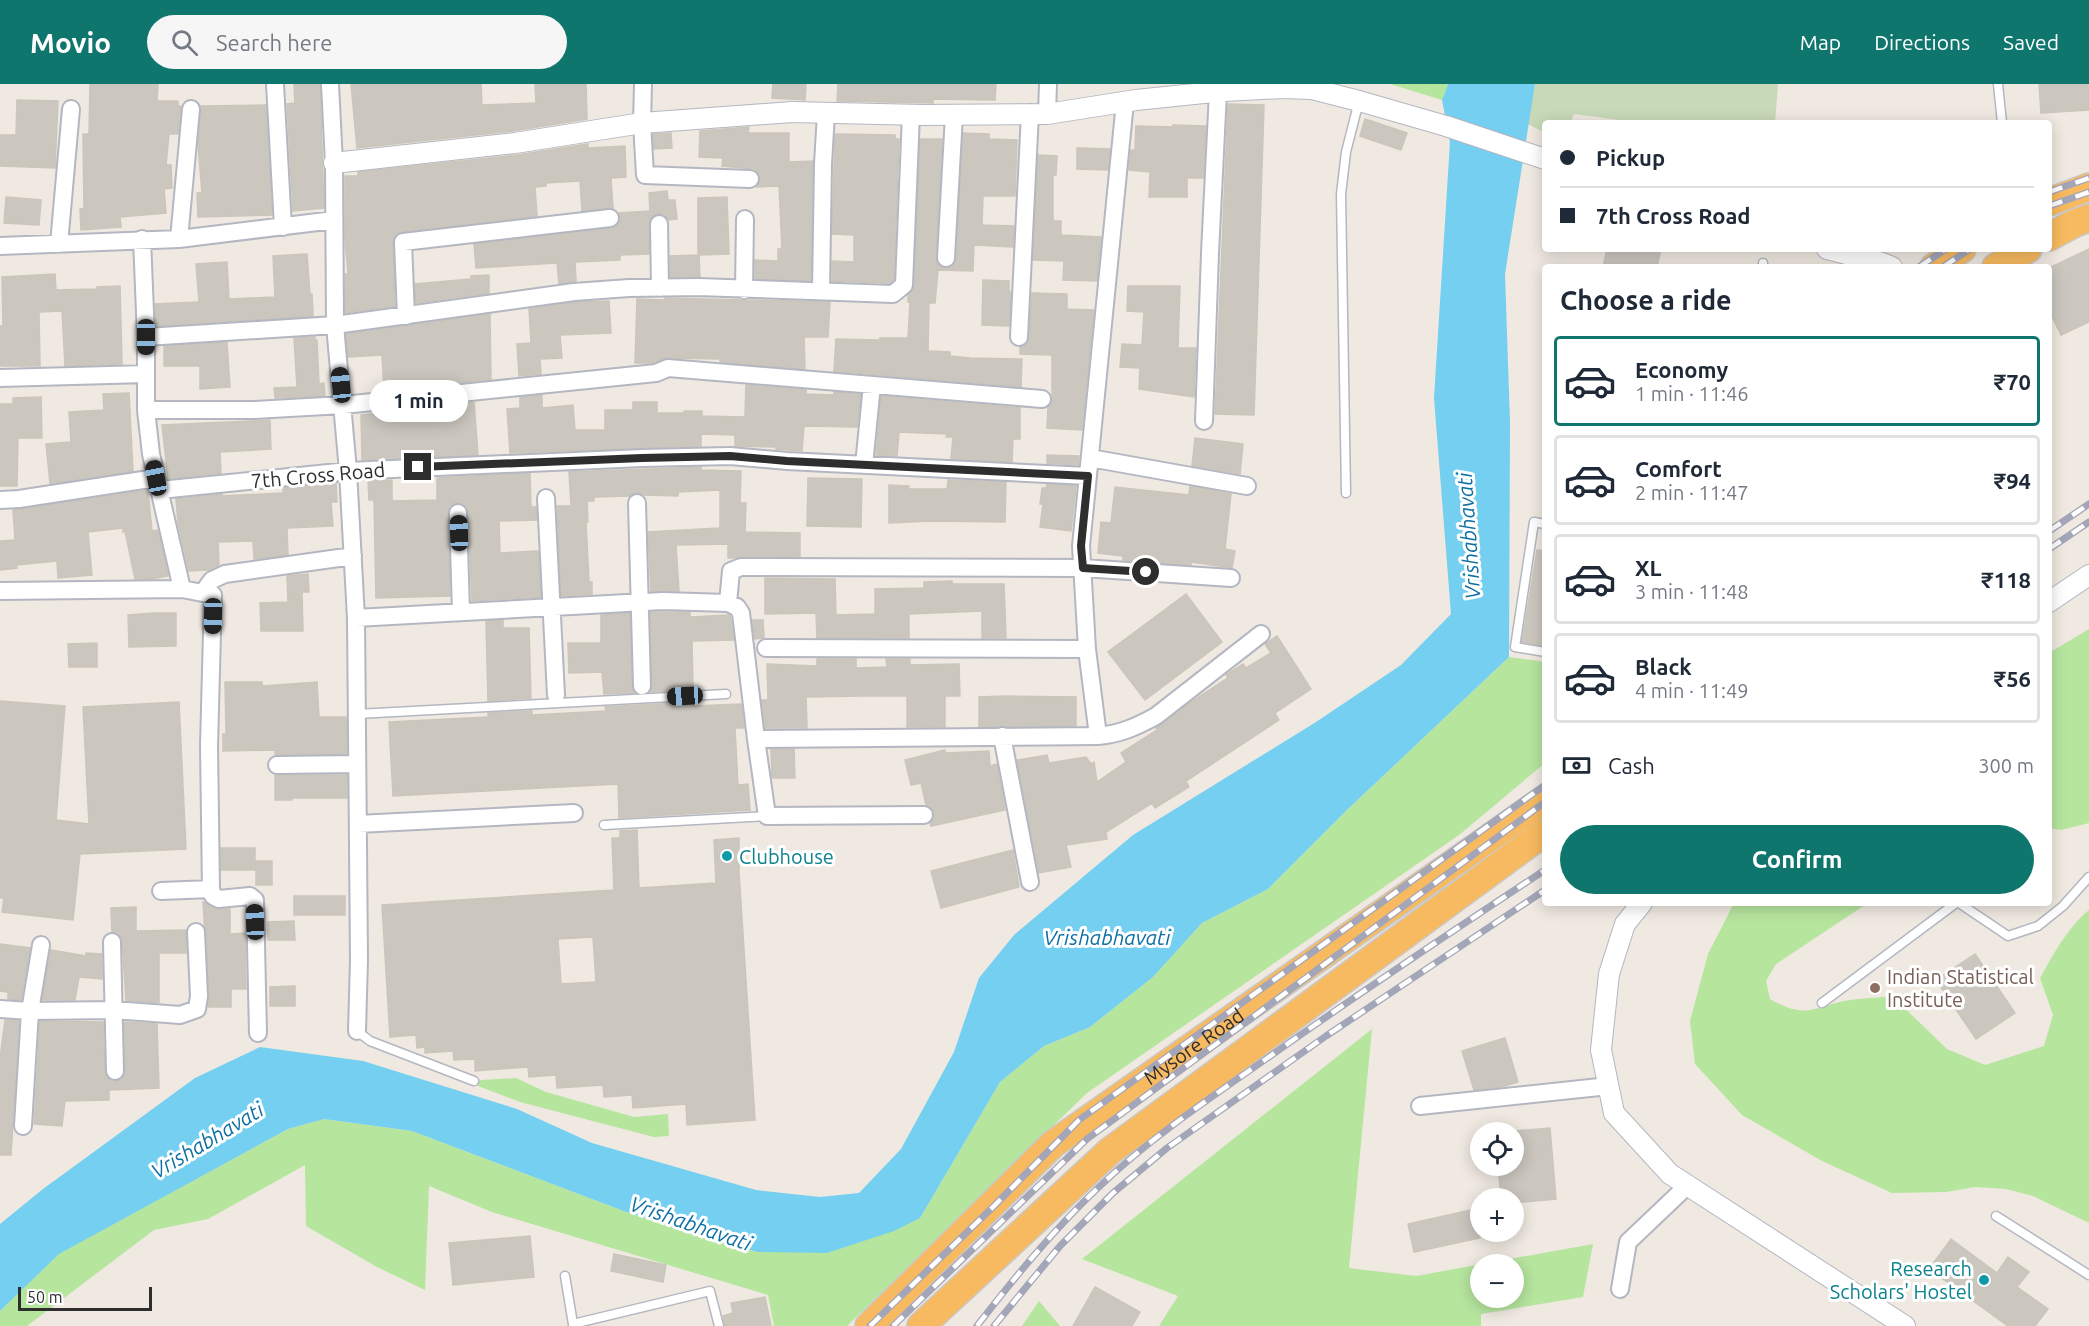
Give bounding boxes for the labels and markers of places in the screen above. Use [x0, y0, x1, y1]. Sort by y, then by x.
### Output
place label: Clubhouse [739, 845, 834, 868]
marker: Clubhouse [720, 849, 734, 863]
place label: Indian Statistical Institute [1887, 965, 2034, 1011]
marker: Indian Statistical Institute [1868, 981, 1882, 995]
place label: Research Scholars' Hostel [1830, 1257, 1972, 1303]
marker: Research Scholars' Hostel [1977, 1273, 1991, 1287]

